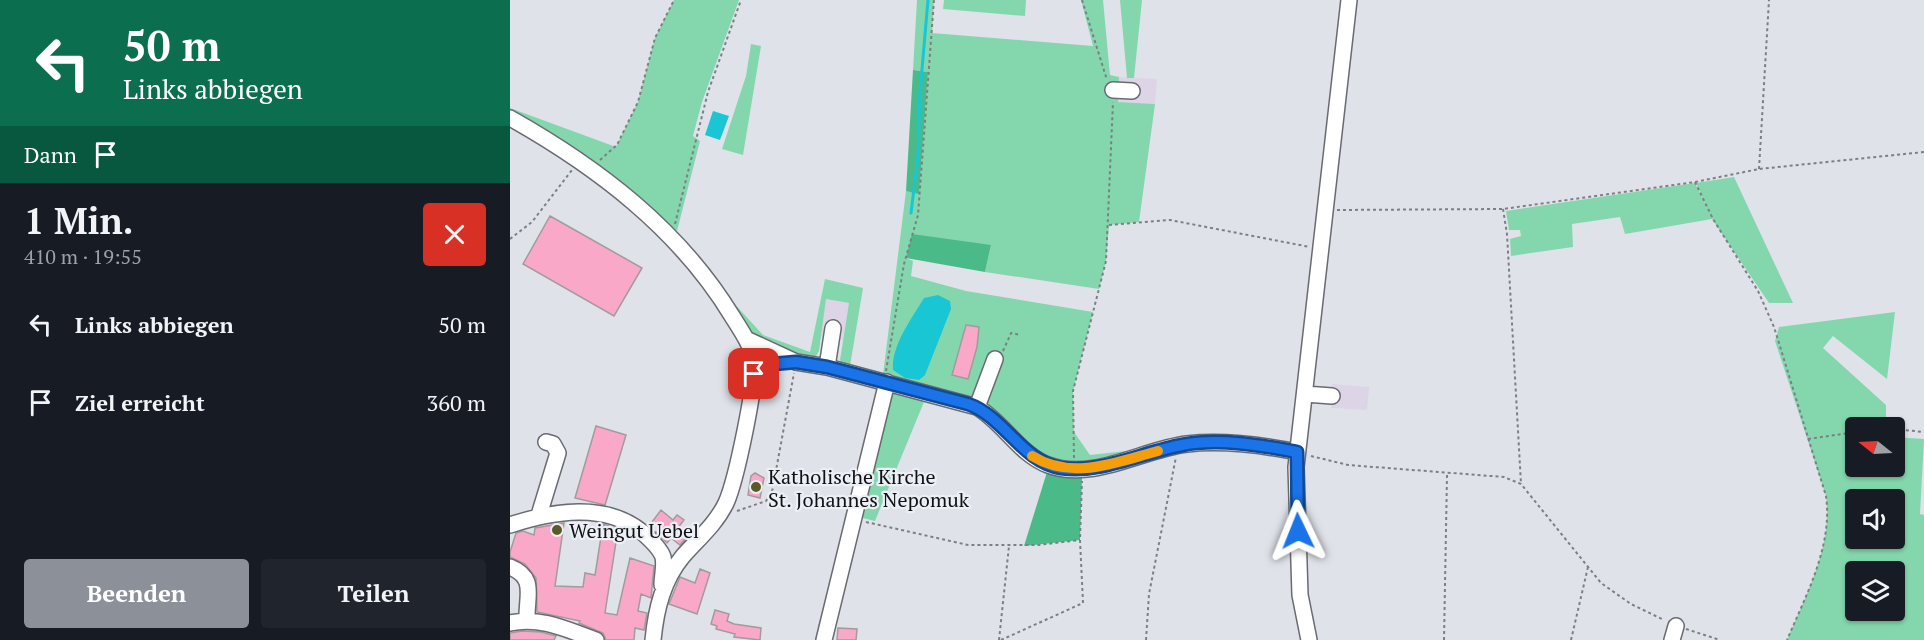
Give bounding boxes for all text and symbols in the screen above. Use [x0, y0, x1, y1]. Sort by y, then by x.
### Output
text: 50 m [123, 17, 221, 73]
icon: left [24, 24, 102, 102]
text: Links abbiegen [123, 71, 303, 107]
icon: arrive [89, 138, 122, 171]
text: Dann [24, 140, 77, 169]
text: 1 Min. [24, 197, 133, 244]
button: close [423, 203, 486, 266]
text: 410 m · 19:55 [24, 243, 142, 270]
icon: left [24, 308, 57, 341]
text: Links abbiegen [75, 310, 234, 339]
text: 50 m [438, 310, 486, 339]
pin [728, 348, 779, 399]
icon: arrive [737, 357, 770, 390]
icon: arrive [24, 386, 57, 419]
text: Ziel erreicht [75, 388, 205, 417]
text: 360 m [426, 388, 486, 417]
north arrow [1845, 417, 1905, 477]
map controls [1845, 417, 1905, 621]
place label: Katholische Kirche St. Johannes Nepomuk [768, 463, 970, 513]
marker: Katholische Kirche St. Johannes Nepomuk [749, 480, 763, 494]
button: sound [1845, 489, 1905, 549]
position arrow [1266, 499, 1330, 563]
place label: Weingut Uebel [569, 517, 699, 544]
marker: Weingut Uebel [550, 523, 564, 537]
button: Beenden [24, 559, 249, 628]
button: Teilen [261, 559, 486, 628]
button: layers [1845, 561, 1905, 621]

